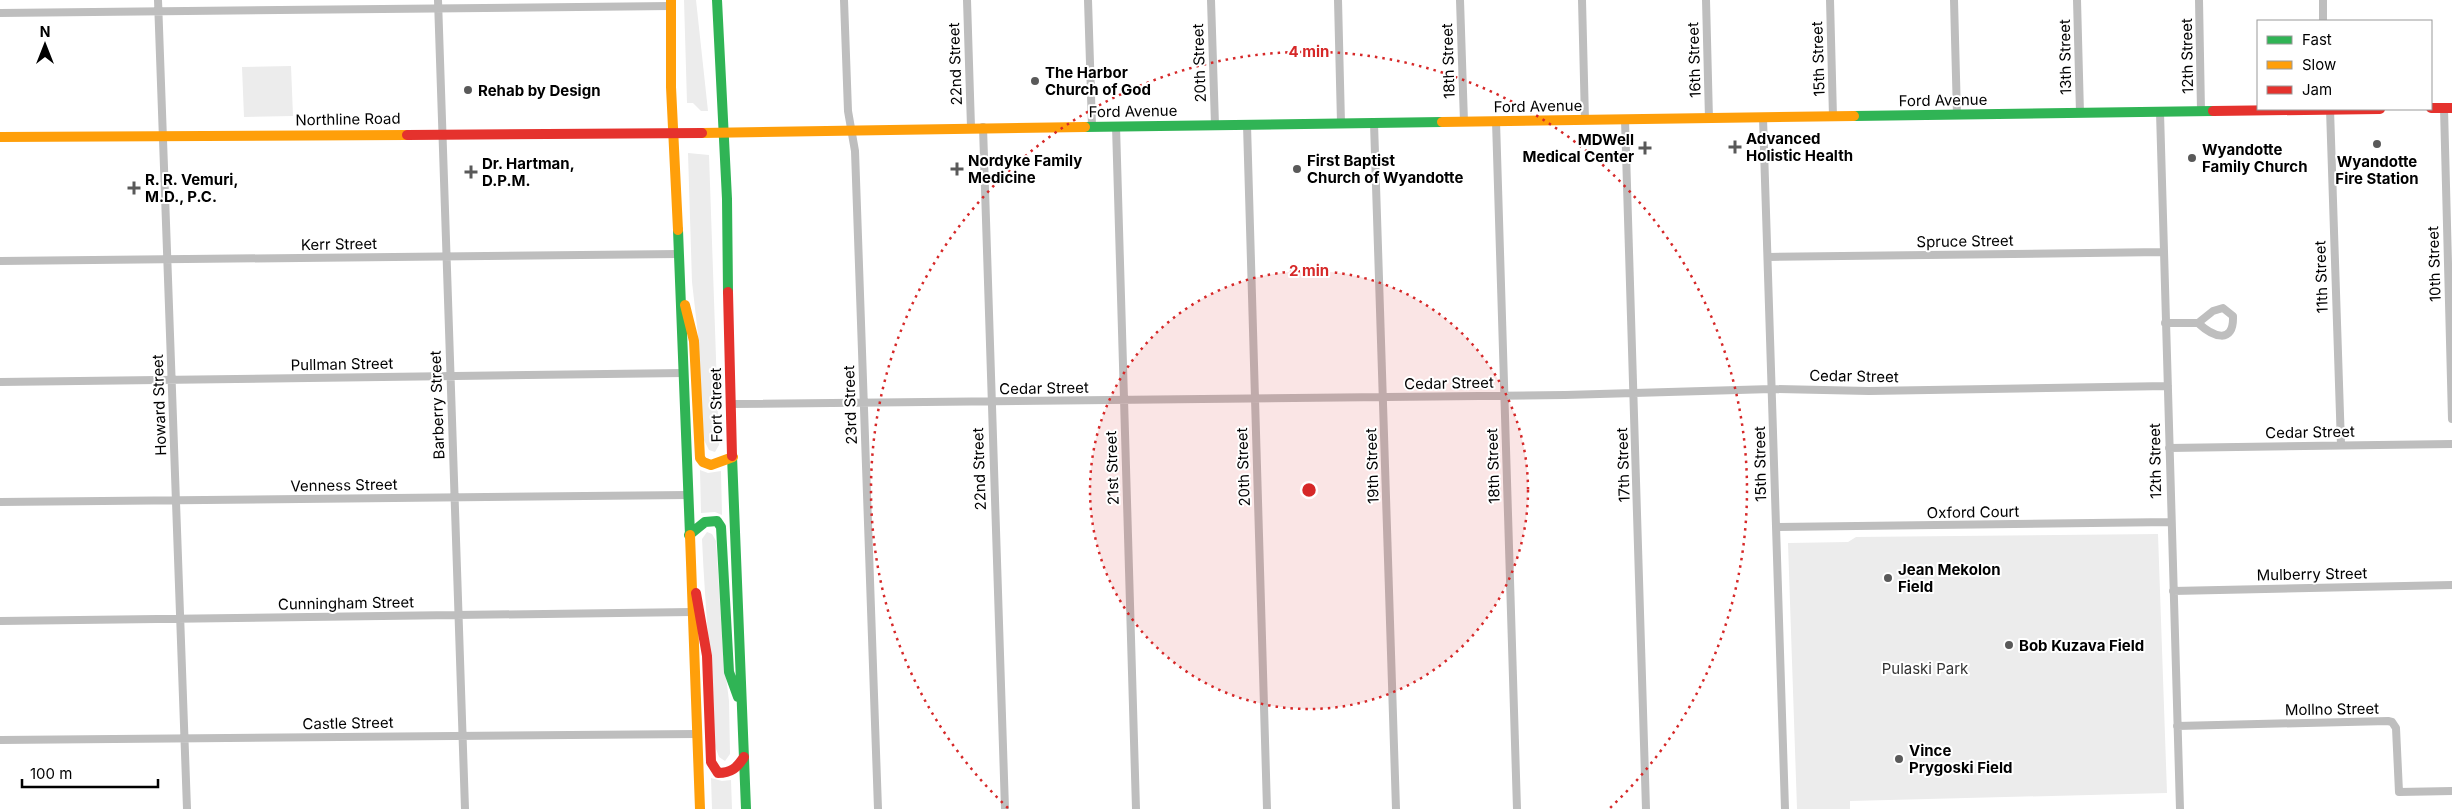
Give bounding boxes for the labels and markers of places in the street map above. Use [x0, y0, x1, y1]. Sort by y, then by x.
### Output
place label: The Harbor Church of God [1045, 63, 1151, 99]
marker: The Harbor Church of God [1029, 75, 1041, 87]
place label: Rehab by Design [478, 81, 600, 100]
marker: Rehab by Design [462, 84, 474, 96]
place label: Advanced Holistic Health [1746, 129, 1853, 165]
place label: MDWell Medical Center [1523, 130, 1634, 166]
marker: Wyandotte Fire Station [2371, 138, 2383, 150]
marker: Advanced Holistic Health [1728, 140, 1742, 154]
place label: Wyandotte Family Church [2202, 140, 2308, 176]
marker: MDWell Medical Center [1638, 141, 1652, 155]
place label: Nordyke Family Medicine [968, 151, 1082, 187]
place label: First Baptist Church of Wyandotte [1307, 151, 1463, 187]
marker: Wyandotte Family Church [2186, 152, 2198, 164]
place label: Wyandotte Fire Station [2335, 152, 2419, 188]
place label: Dr. Hartman, D.P.M. [482, 154, 575, 190]
marker: Nordyke Family Medicine [950, 162, 964, 176]
marker: First Baptist Church of Wyandotte [1291, 163, 1303, 175]
marker: Dr. Hartman, D.P.M. [464, 165, 478, 179]
place label: R. R. Vemuri, M.D., P.C. [145, 170, 238, 206]
marker: R. R. Vemuri, M.D., P.C. [127, 181, 141, 195]
centre of rings [1300, 481, 1318, 499]
place label: Jean Mekolon Field [1898, 560, 2001, 596]
marker: Jean Mekolon Field [1882, 572, 1894, 584]
place label: Bob Kuzava Field [2019, 636, 2144, 655]
marker: Bob Kuzava Field [2003, 639, 2015, 651]
place label: Vince Prygoski Field [1909, 741, 2013, 777]
marker: Vince Prygoski Field [1893, 753, 1905, 765]

